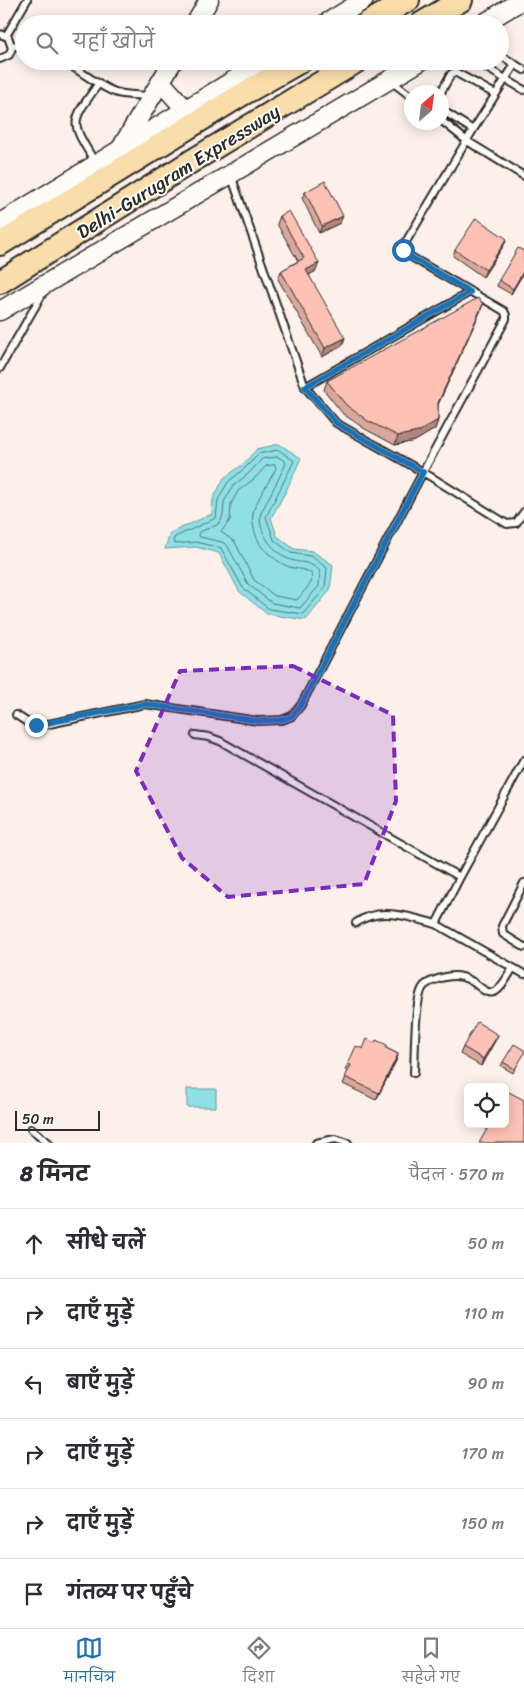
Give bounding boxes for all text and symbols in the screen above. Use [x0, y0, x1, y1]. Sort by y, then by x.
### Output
search box [15, 15, 509, 70]
text: यहाँ खोजें [73, 25, 155, 58]
icon: search [33, 29, 61, 57]
north arrow [404, 85, 449, 130]
street label: Delhi-Gurugram Expressway [70, 95, 287, 248]
route start [392, 239, 415, 262]
route end [25, 714, 48, 737]
map controls [464, 1083, 509, 1128]
button: locate [464, 1083, 509, 1128]
text: 50 m [22, 1107, 54, 1132]
scale bar [15, 1108, 100, 1131]
text: 8 मिनट [20, 1155, 89, 1193]
text: पैदल · 570 m [409, 1160, 504, 1189]
text: सीधे चलें [67, 1226, 145, 1259]
text: 50 m [468, 1229, 504, 1258]
icon: ahead [20, 1230, 48, 1258]
text: दाएँ मुड़ें [67, 1296, 133, 1329]
text: 110 m [464, 1299, 504, 1328]
icon: right [20, 1300, 48, 1328]
text: बाएँ मुड़ें [67, 1366, 134, 1399]
text: 90 m [468, 1369, 504, 1398]
icon: left [20, 1370, 48, 1398]
text: दाएँ मुड़ें [67, 1436, 133, 1469]
text: 170 m [461, 1439, 504, 1468]
icon: right [20, 1440, 48, 1468]
text: दाएँ मुड़ें [67, 1506, 133, 1539]
text: 150 m [461, 1509, 504, 1538]
icon: right [20, 1510, 48, 1538]
text: गंतव्य पर पहुँचे [67, 1576, 192, 1609]
icon: arrive [20, 1580, 48, 1608]
tab: मानचित्र [64, 1634, 115, 1693]
tab: दिशा [243, 1634, 274, 1693]
tab: सहेजे गए [402, 1634, 460, 1693]

